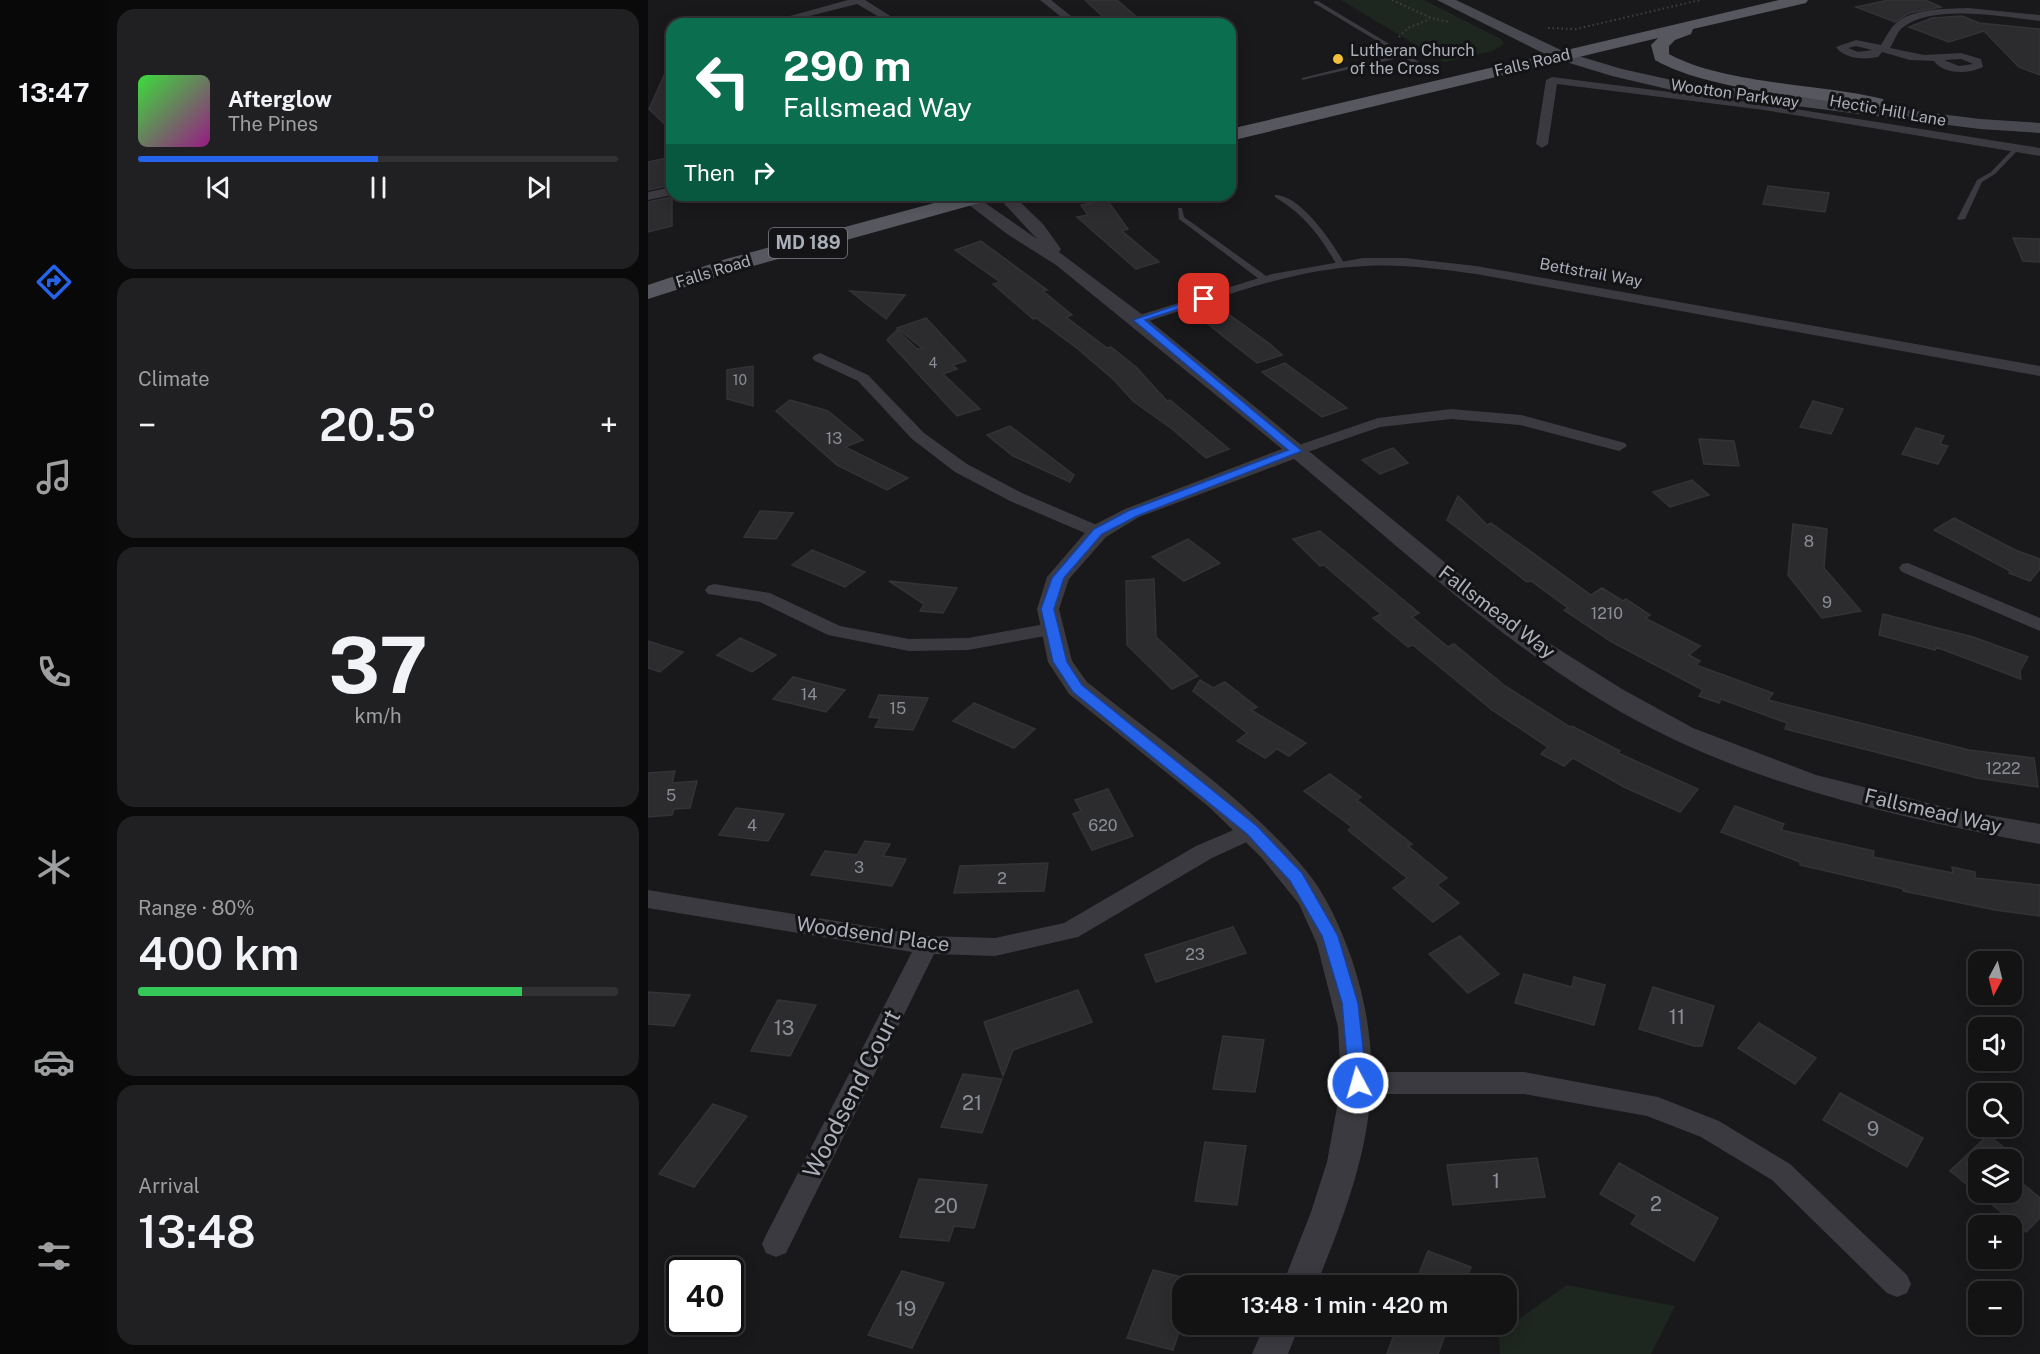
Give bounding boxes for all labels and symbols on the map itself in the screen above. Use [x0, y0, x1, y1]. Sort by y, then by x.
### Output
place label: Lutheran Church of the Cross [1350, 41, 1475, 78]
street label: Falls Road [1492, 45, 1572, 80]
marker: Lutheran Church of the Cross [1331, 52, 1345, 66]
street label: Wootton Parkway [1669, 75, 1801, 112]
street label: Hectic Hill Lane [1828, 91, 1948, 130]
road number: MD 189 [769, 228, 847, 258]
street label: Falls Road [673, 251, 753, 292]
street label: Bettstrail Way [1538, 254, 1644, 291]
pin [1178, 273, 1229, 324]
house number: 4 [929, 355, 938, 371]
house number: 10 [733, 372, 747, 388]
house number: 13 [826, 429, 842, 448]
house number: 8 [1804, 532, 1814, 551]
street label: Fallsmead Way [1434, 560, 1560, 664]
house number: 9 [1822, 593, 1832, 612]
house number: 1210 [1591, 604, 1623, 623]
house number: 14 [801, 685, 817, 704]
house number: 15 [890, 699, 906, 718]
house number: 1222 [1985, 759, 2021, 778]
street label: Fallsmead Way [1862, 784, 2004, 838]
house number: 5 [666, 786, 676, 805]
house number: 4 [747, 816, 757, 835]
house number: 620 [1088, 816, 1118, 835]
house number: 3 [854, 858, 864, 877]
house number: 2 [997, 869, 1007, 888]
street label: Woodsend Place [795, 911, 951, 957]
house number: 23 [1185, 945, 1205, 964]
north arrow [1968, 951, 2022, 1005]
street label: Woodsend Court [797, 1005, 906, 1183]
house number: 11 [1669, 1005, 1685, 1029]
house number: 13 [774, 1016, 794, 1040]
position arrow [1326, 1051, 1390, 1115]
house number: 21 [962, 1091, 982, 1115]
house number: 9 [1867, 1117, 1879, 1141]
house number: 1 [1492, 1169, 1500, 1193]
house number: 2 [1650, 1192, 1662, 1216]
house number: 20 [934, 1194, 958, 1218]
speed limit sign: 40 [666, 1257, 744, 1335]
house number: 19 [896, 1297, 916, 1321]

